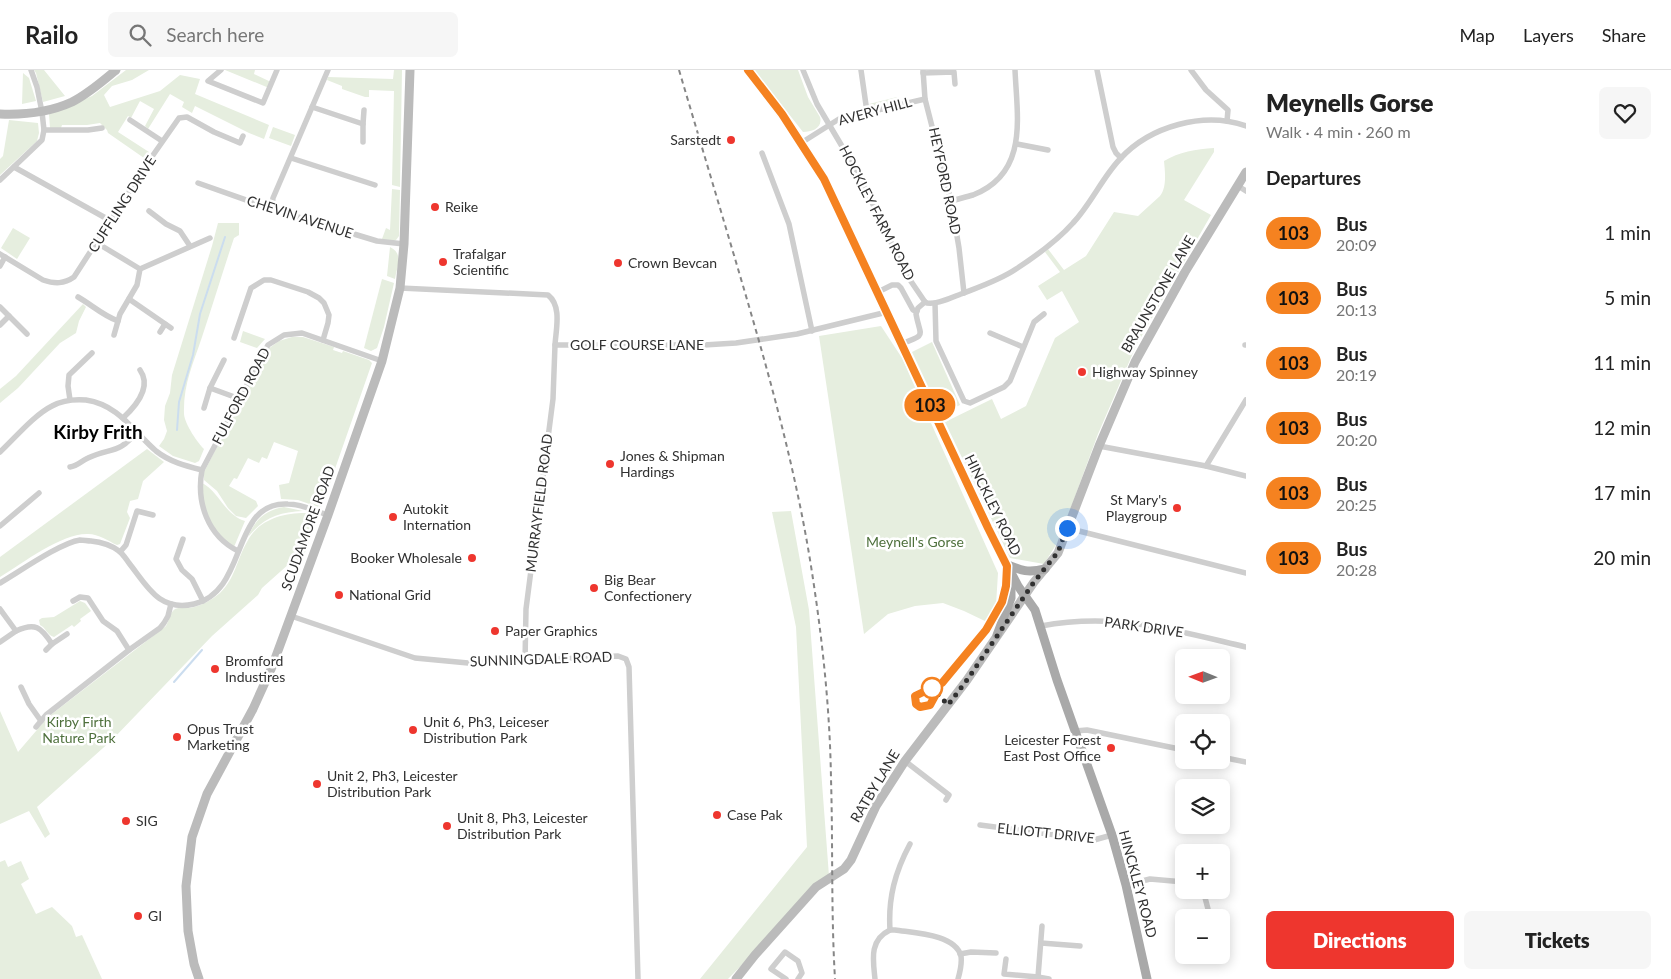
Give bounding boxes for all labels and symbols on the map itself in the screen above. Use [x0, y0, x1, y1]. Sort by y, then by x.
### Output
street label: AVERY HILL [836, 93, 914, 128]
street label: HEYFORD ROAD [926, 126, 965, 236]
place label: Sarstedt [670, 131, 721, 148]
marker: Sarstedt [725, 134, 737, 146]
street label: HOCKLEY FARM ROAD [836, 142, 919, 283]
street label: CUFFLING DRIVE [84, 152, 159, 255]
street label: CHEVIN AVENUE [245, 191, 355, 242]
place label: Reike [445, 198, 478, 215]
marker: Reike [429, 201, 441, 213]
street label: BRAUNSTONE LANE [1117, 232, 1198, 355]
place label: Trafalgar Scientific [453, 245, 509, 278]
place label: Crown Bevcan [628, 254, 717, 271]
marker: Trafalgar Scientific [437, 256, 449, 268]
marker: Crown Bevcan [612, 257, 624, 269]
street label: GOLF COURSE LANE [570, 336, 704, 353]
street label: FULFORD ROAD [208, 344, 273, 447]
place label: Highway Spinney [1092, 363, 1199, 380]
marker: Highway Spinney [1076, 366, 1088, 378]
line badge: 103 [901, 389, 959, 421]
district label: Kirby Frith [53, 420, 143, 443]
street label: MURRAYFIELD ROAD [522, 433, 555, 573]
place label: Jones & Shipman Hardings [620, 447, 725, 480]
street label: HINCKLEY ROAD [962, 451, 1025, 558]
marker: Jones & Shipman Hardings [604, 458, 616, 470]
street label: SCUDAMORE ROAD [277, 463, 338, 593]
place label: St Mary's Playgroup [1106, 491, 1167, 524]
place label: Autokit Internation [403, 500, 471, 533]
marker: St Mary's Playgroup [1171, 502, 1183, 514]
marker: Autokit Internation [387, 511, 399, 523]
your location [1055, 516, 1080, 541]
park label: Meynell's Gorse [866, 533, 964, 550]
place label: Booker Wholesale [350, 549, 462, 566]
marker: Booker Wholesale [466, 552, 478, 564]
place label: Big Bear Confectionery [604, 571, 692, 604]
marker: Big Bear Confectionery [588, 582, 600, 594]
place label: National Grid [349, 586, 431, 603]
marker: National Grid [333, 589, 345, 601]
street label: PARK DRIVE [1103, 613, 1185, 640]
place label: Paper Graphics [505, 622, 598, 639]
marker: Paper Graphics [489, 625, 501, 637]
street label: SUNNINGDALE ROAD [469, 648, 613, 669]
north arrow [1175, 649, 1230, 704]
place label: Bromford Industires [225, 652, 285, 685]
marker: Bromford Industires [209, 663, 221, 675]
unlabelled marker [921, 677, 943, 699]
park label: Kirby Firth Nature Park [42, 713, 117, 746]
place label: Unit 6, Ph3, Leiceser Distribution Park [423, 713, 549, 746]
place label: Opus Trust Marketing [187, 720, 254, 753]
marker: Unit 6, Ph3, Leiceser Distribution Park [407, 724, 419, 736]
marker: Opus Trust Marketing [171, 731, 183, 743]
place label: Leicester Forest East Post Office [1003, 731, 1101, 764]
marker: Leicester Forest East Post Office [1105, 742, 1117, 754]
street label: RATBY LANE [846, 746, 903, 825]
place label: Unit 2, Ph3, Leicester Distribution Park [327, 767, 458, 800]
marker: Unit 2, Ph3, Leicester Distribution Park [311, 778, 323, 790]
place label: Case Pak [727, 806, 783, 823]
place label: Unit 8, Ph3, Leicester Distribution Park [457, 809, 588, 842]
marker: Case Pak [711, 809, 723, 821]
place label: SIG [136, 812, 158, 829]
marker: SIG [120, 815, 132, 827]
street label: ELLIOTT DRIVE [997, 819, 1096, 846]
marker: Unit 8, Ph3, Leicester Distribution Park [441, 820, 453, 832]
street label: HINCKLEY ROAD [1116, 828, 1161, 940]
place label: GI [148, 907, 162, 924]
marker: GI [132, 910, 144, 922]

